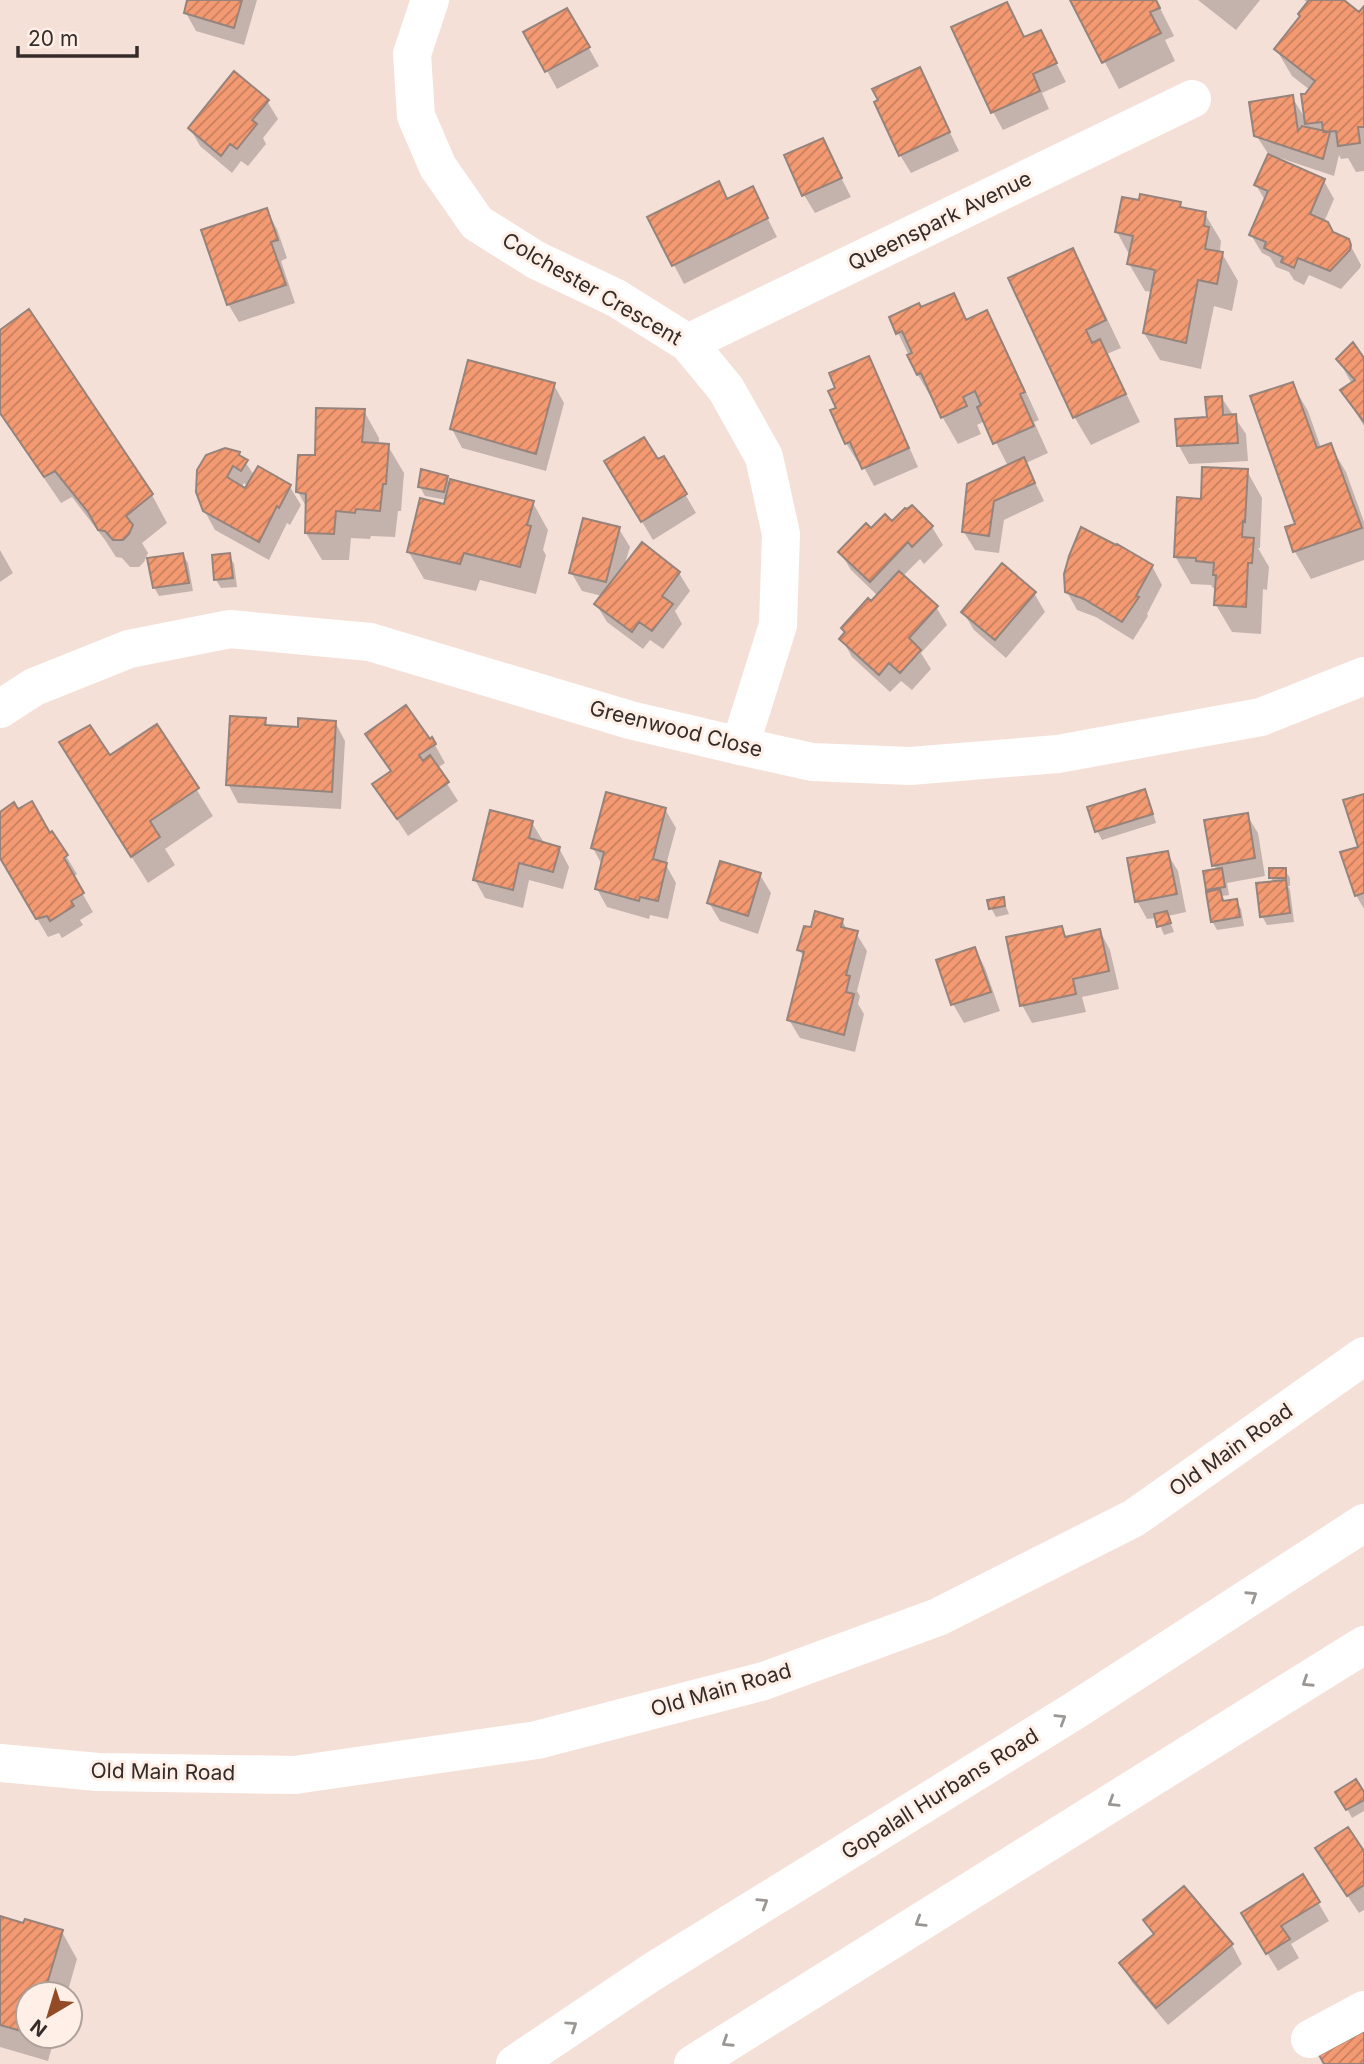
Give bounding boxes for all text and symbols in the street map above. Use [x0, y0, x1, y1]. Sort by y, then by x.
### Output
scale bar [18, 14, 136, 58]
text: 20 m [28, 26, 78, 51]
street label: Queenspark Avenue [844, 165, 1035, 276]
street label: Colchester Crescent [498, 227, 687, 350]
street label: Greenwood Close [587, 695, 765, 762]
street label: Old Main Road [1164, 1398, 1297, 1501]
one-way arrow [1244, 1591, 1257, 1604]
street label: Old Main Road [648, 1658, 794, 1721]
one-way arrow [1301, 1674, 1314, 1687]
one-way arrow [1053, 1715, 1066, 1728]
street label: Gopalall Hurbans Road [837, 1723, 1043, 1864]
street label: Old Main Road [90, 1758, 236, 1785]
one-way arrow [1108, 1794, 1121, 1807]
one-way arrow [755, 1899, 768, 1912]
one-way arrow [914, 1913, 927, 1926]
north arrow [14, 1980, 84, 2050]
text: N [26, 2014, 52, 2042]
one-way arrow [564, 2021, 577, 2034]
one-way arrow [722, 2034, 735, 2046]

